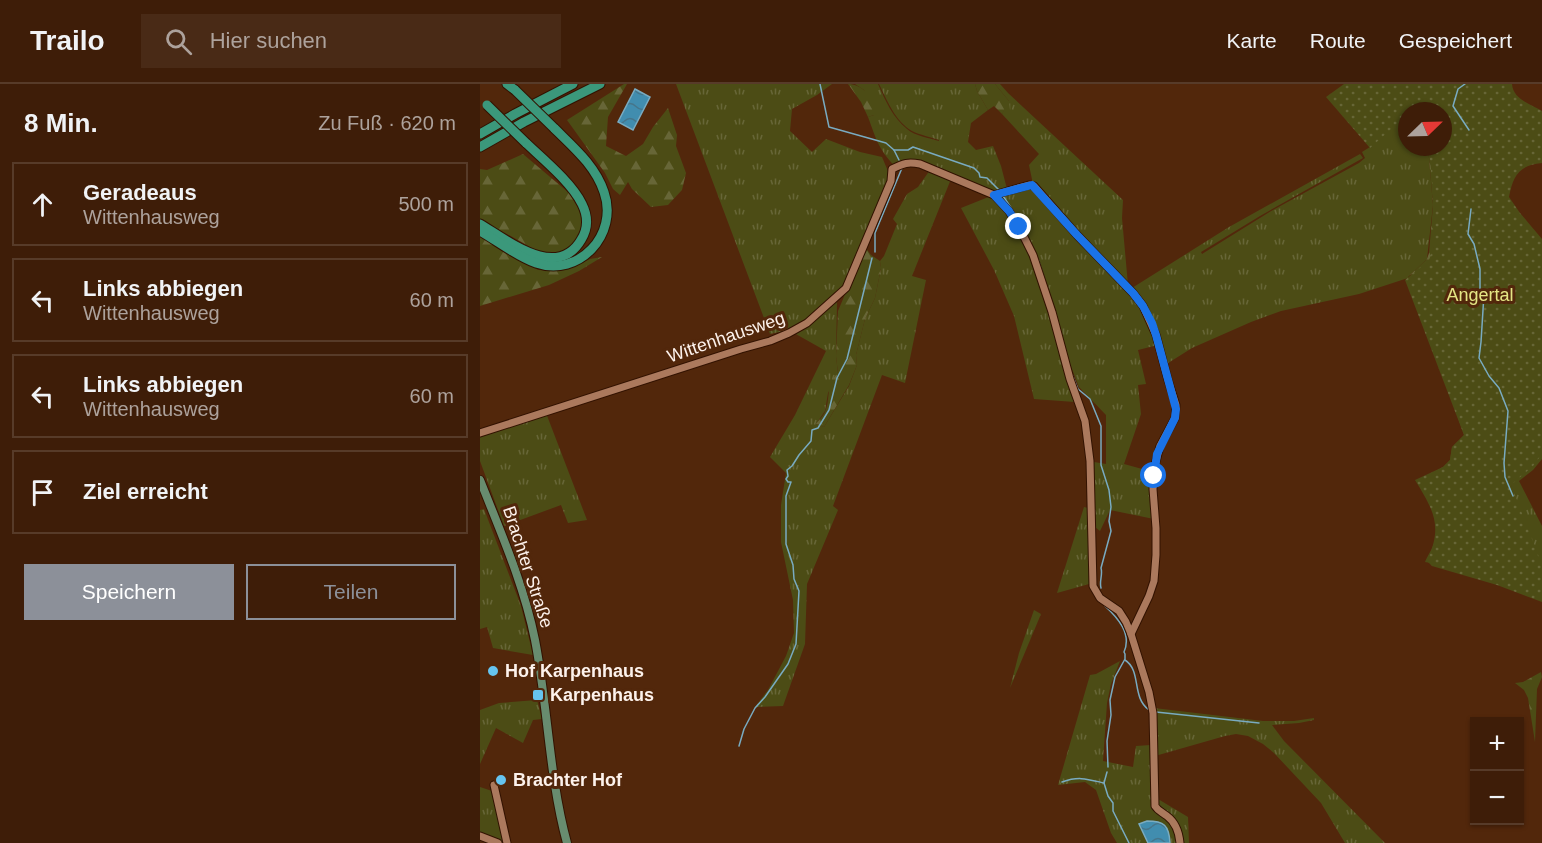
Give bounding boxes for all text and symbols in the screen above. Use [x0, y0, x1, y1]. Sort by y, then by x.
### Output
search box [141, 14, 561, 68]
text: Trailo [30, 25, 105, 56]
icon: search [162, 25, 195, 58]
text: Hier suchen [210, 28, 327, 53]
text: Karte [1227, 29, 1277, 52]
text: Route [1310, 29, 1366, 52]
text: Gespeichert [1399, 29, 1512, 52]
north arrow [1398, 102, 1452, 156]
text: 8 Min. [24, 108, 98, 138]
text: Zu Fuß · 620 m [318, 112, 456, 134]
text: Geradeaus [83, 180, 197, 205]
icon: ahead [26, 188, 59, 221]
text: 500 m [398, 193, 454, 215]
text: Wittenhausweg [83, 206, 220, 228]
route end [1005, 213, 1031, 239]
text: Links abbiegen [83, 276, 243, 301]
icon: left [26, 284, 59, 317]
park label: Angertal [1446, 285, 1514, 305]
text: 60 m [410, 289, 454, 311]
text: Wittenhausweg [83, 302, 220, 324]
street label: Wittenhausweg [665, 308, 787, 366]
text: Links abbiegen [83, 372, 243, 397]
icon: left [26, 380, 59, 413]
text: 60 m [410, 385, 454, 407]
text: Wittenhausweg [83, 398, 220, 420]
route start [1140, 462, 1166, 488]
icon: arrive [26, 476, 59, 509]
text: Ziel erreicht [83, 479, 208, 504]
street label: Brachter Straße [499, 503, 557, 631]
button: Speichern [24, 564, 234, 620]
button: Teilen [246, 564, 456, 620]
place label: Hof Karpenhaus [505, 661, 644, 681]
marker: Hof Karpenhaus [486, 664, 500, 678]
place label: Karpenhaus [550, 685, 654, 705]
marker: Karpenhaus [531, 688, 545, 702]
map controls [1470, 717, 1524, 825]
button: + [1470, 717, 1524, 771]
place label: Brachter Hof [513, 770, 623, 790]
button: − [1470, 771, 1524, 825]
marker: Brachter Hof [494, 773, 508, 787]

